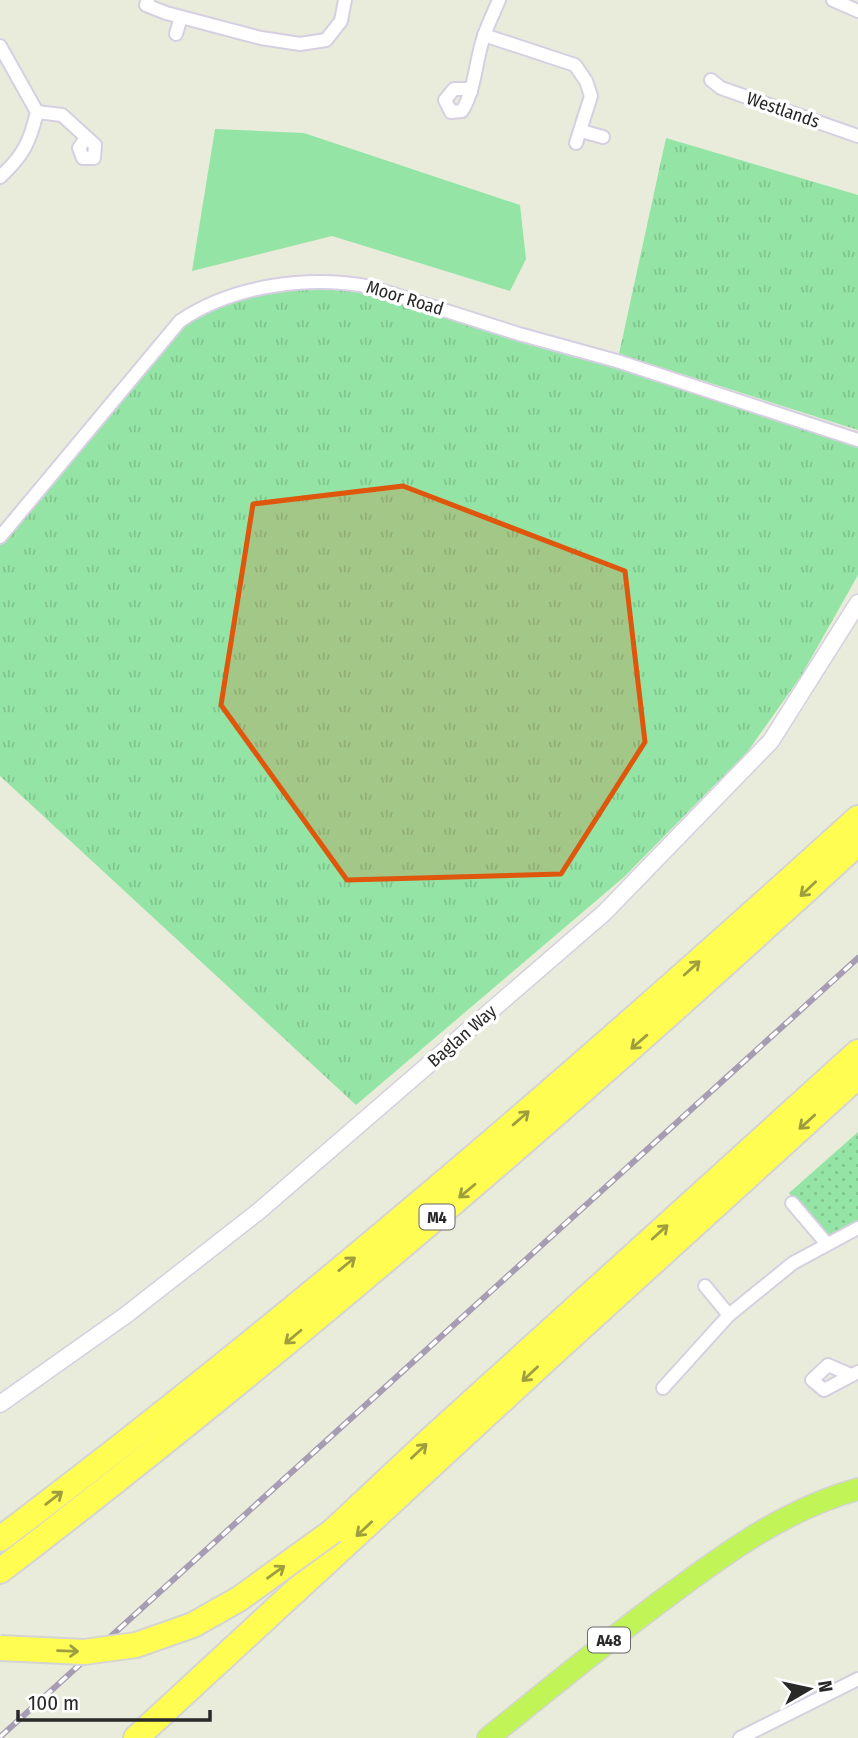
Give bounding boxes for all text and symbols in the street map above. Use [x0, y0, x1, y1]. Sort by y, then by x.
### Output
street label: Westlands [744, 87, 823, 133]
street label: Moor Road [364, 276, 446, 320]
one-way arrow [800, 881, 817, 898]
one-way arrow [683, 960, 701, 976]
street label: Baglan Way [423, 1000, 501, 1072]
one-way arrow [630, 1034, 648, 1050]
one-way arrow [512, 1110, 530, 1126]
one-way arrow [799, 1114, 817, 1130]
one-way arrow [459, 1183, 477, 1199]
road number: M4 [420, 1204, 454, 1230]
one-way arrow [651, 1224, 668, 1241]
one-way arrow [337, 1256, 355, 1272]
one-way arrow [284, 1329, 302, 1344]
one-way arrow [521, 1366, 539, 1382]
one-way arrow [409, 1443, 427, 1460]
one-way arrow [45, 1490, 63, 1506]
one-way arrow [356, 1520, 373, 1537]
one-way arrow [266, 1565, 285, 1579]
road number: A48 [588, 1628, 630, 1652]
one-way arrow [56, 1645, 79, 1658]
north arrow [774, 1654, 844, 1724]
scale bar [18, 1678, 210, 1722]
text: N [813, 1679, 838, 1694]
text: 100 m [28, 1690, 79, 1716]

